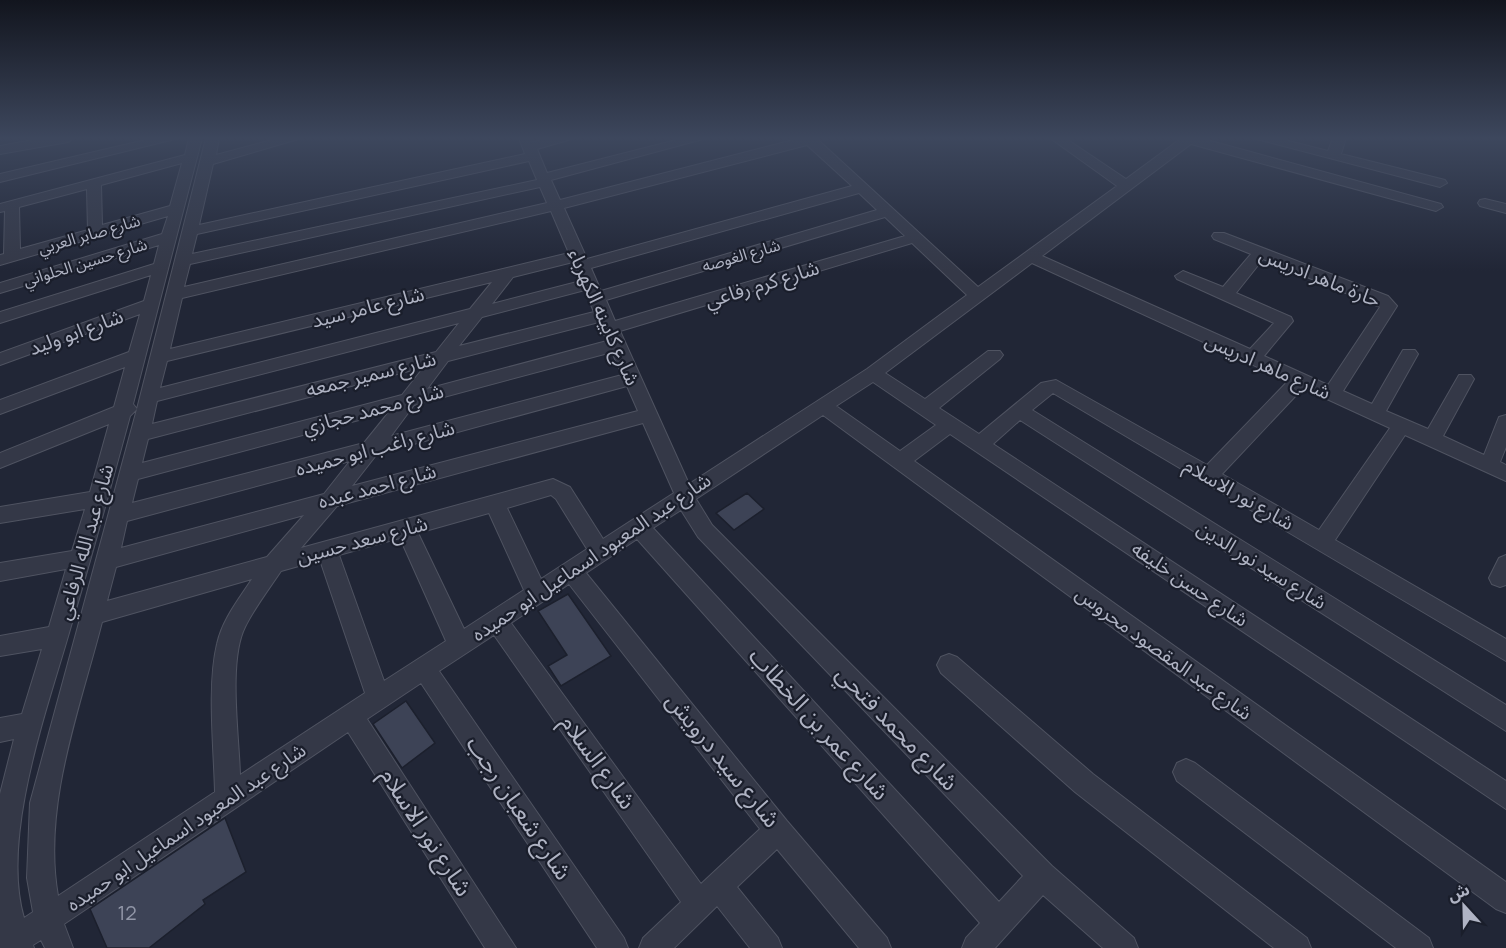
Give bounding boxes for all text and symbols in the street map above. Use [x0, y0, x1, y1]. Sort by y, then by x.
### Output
street label: شارع صابر العربي [35, 209, 143, 261]
street label: شارع حسين الحلواني [20, 233, 150, 293]
street label: شارع الغوصه [699, 233, 783, 279]
street label: حارة ماهر ادريس [1256, 240, 1385, 313]
street label: شارع كابينه الكهرباء [560, 244, 647, 390]
street label: شارع كرم رفاعي [701, 253, 823, 316]
street label: شارع عامر سيد [309, 279, 427, 335]
street label: شارع ابو وليد [25, 302, 128, 363]
street label: شارع ماهر ادريس [1200, 326, 1335, 407]
street label: شارع سمير جمعه [303, 344, 439, 405]
street label: شارع محمد حجازي [299, 377, 447, 443]
street label: شارع راغب ابو حميده [292, 413, 458, 484]
street label: شارع نور الاسلام [1178, 451, 1299, 538]
street label: شارع احمد عبده [315, 457, 440, 516]
street label: شارع عبد الله الرفاعي [49, 461, 122, 624]
street label: شارع عبد المعبود اسماعيل ابو حميده [466, 466, 717, 649]
street label: شارع سعد حسين [293, 509, 431, 572]
street label: شارع سيد نور الدين [1191, 514, 1332, 617]
street label: شارع حسن خليفه [1126, 535, 1254, 634]
street label: شارع عبد المقصود محروس [1069, 579, 1258, 728]
street label: شارع عمر بن الخطاب [741, 639, 898, 808]
street label: شارع محمد فتحي [827, 657, 967, 800]
street label: شارع سيد درويش [658, 684, 789, 835]
street label: شارع السلام [551, 707, 645, 817]
street label: شارع شعبان رجب [458, 728, 581, 887]
street label: شارع عبد المعبود اسماعيل ابو حميده [61, 736, 312, 919]
street label: شارع نور الاسلام [371, 760, 481, 904]
north arrow [1434, 876, 1494, 936]
text: ش [1444, 878, 1473, 906]
house number: 12 [117, 899, 137, 926]

